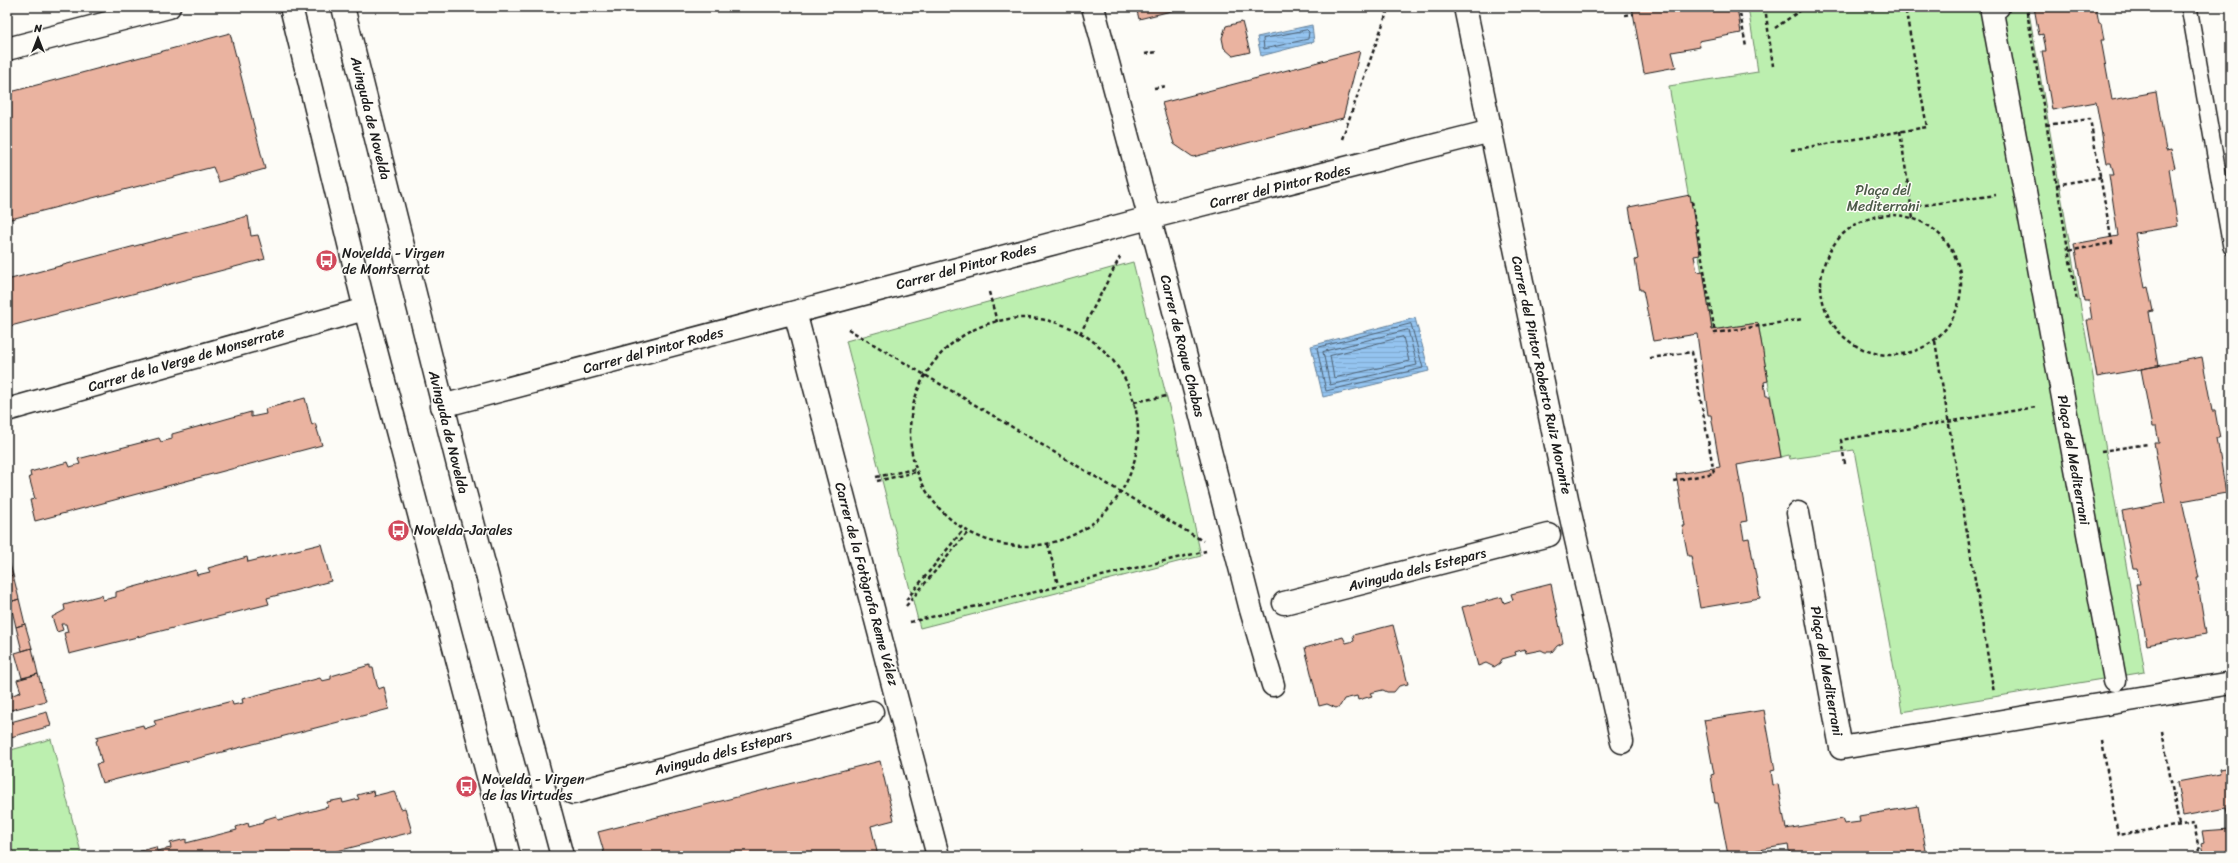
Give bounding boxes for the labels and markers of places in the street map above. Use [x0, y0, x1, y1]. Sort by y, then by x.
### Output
place label: Novelda - Virgen de Montserrat [342, 241, 445, 282]
bus stop icon: Novelda - Virgen de Montserrat [313, 248, 339, 274]
bus stop icon: Novelda-Jarales [386, 517, 412, 543]
place label: Novelda-Jarales [414, 518, 513, 543]
place label: Novelda - Virgen de las Virtudes [482, 767, 585, 808]
bus stop icon: Novelda - Virgen de las Virtudes [453, 774, 479, 800]

